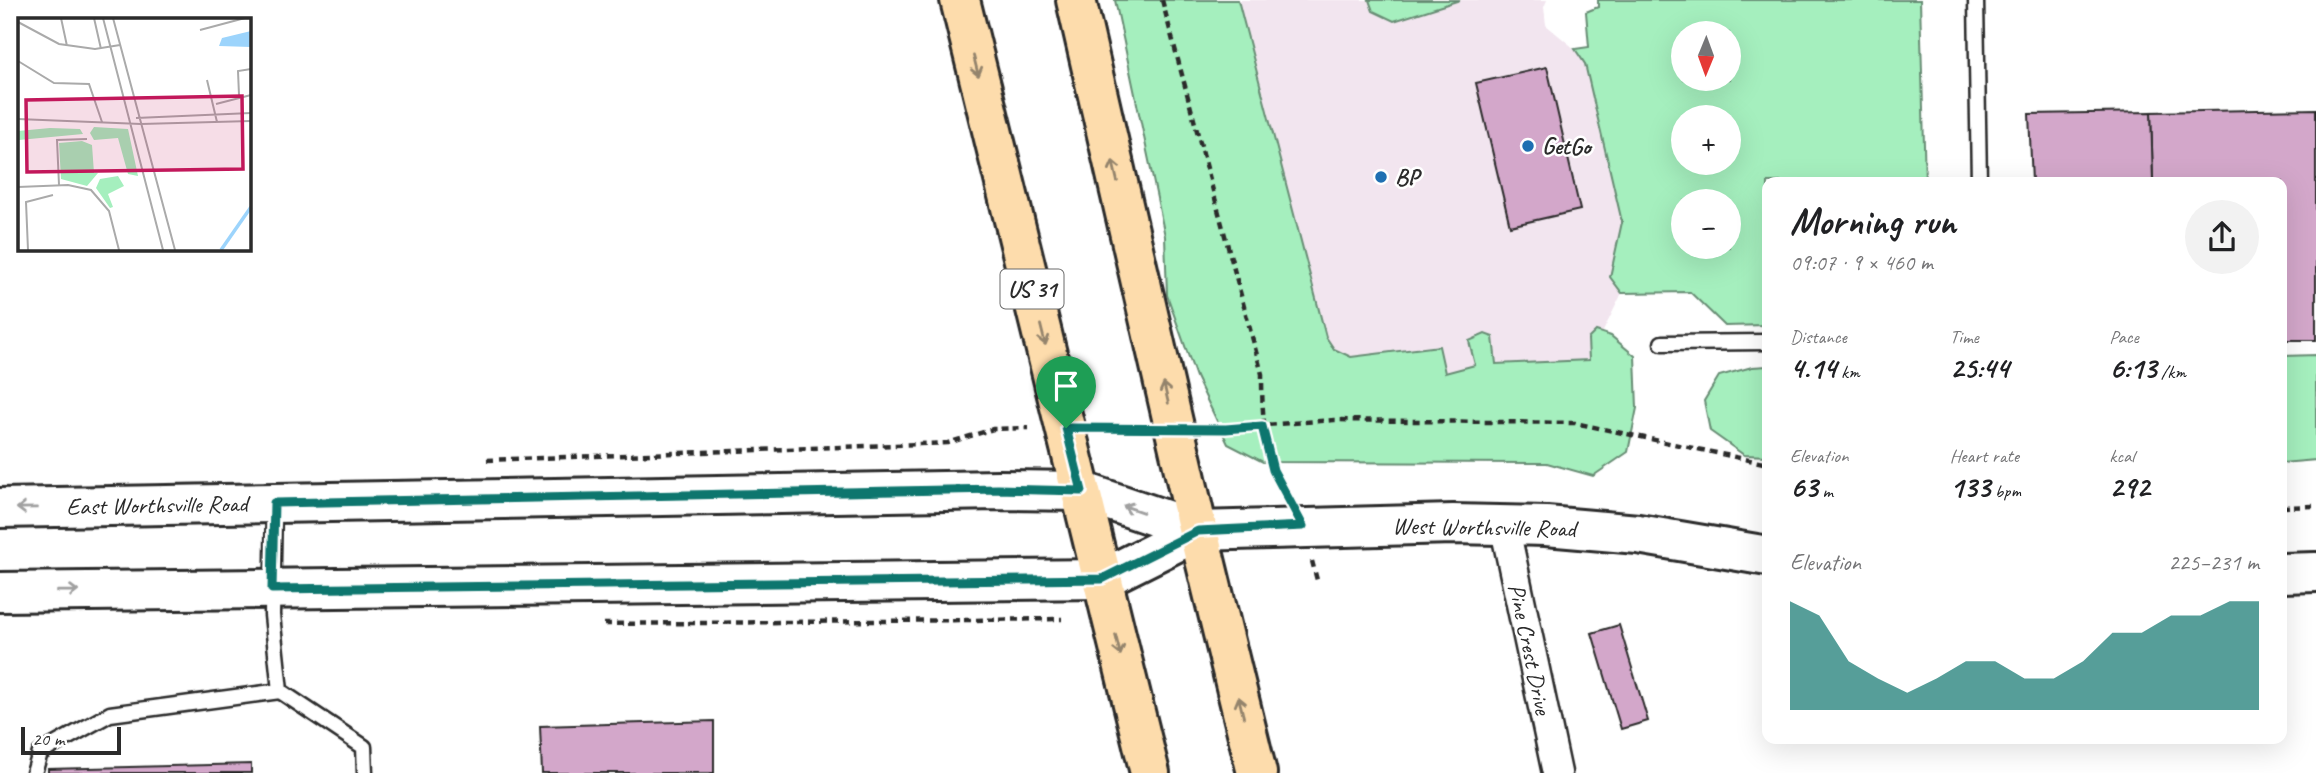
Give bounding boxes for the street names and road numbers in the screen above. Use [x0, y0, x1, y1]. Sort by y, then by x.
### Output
road number: US 31 [1000, 270, 1064, 308]
street label: East Worthsville Road [66, 488, 251, 522]
street label: West Worthsville Road [1392, 510, 1579, 544]
street label: Pine Crest Drive [1502, 581, 1559, 719]

